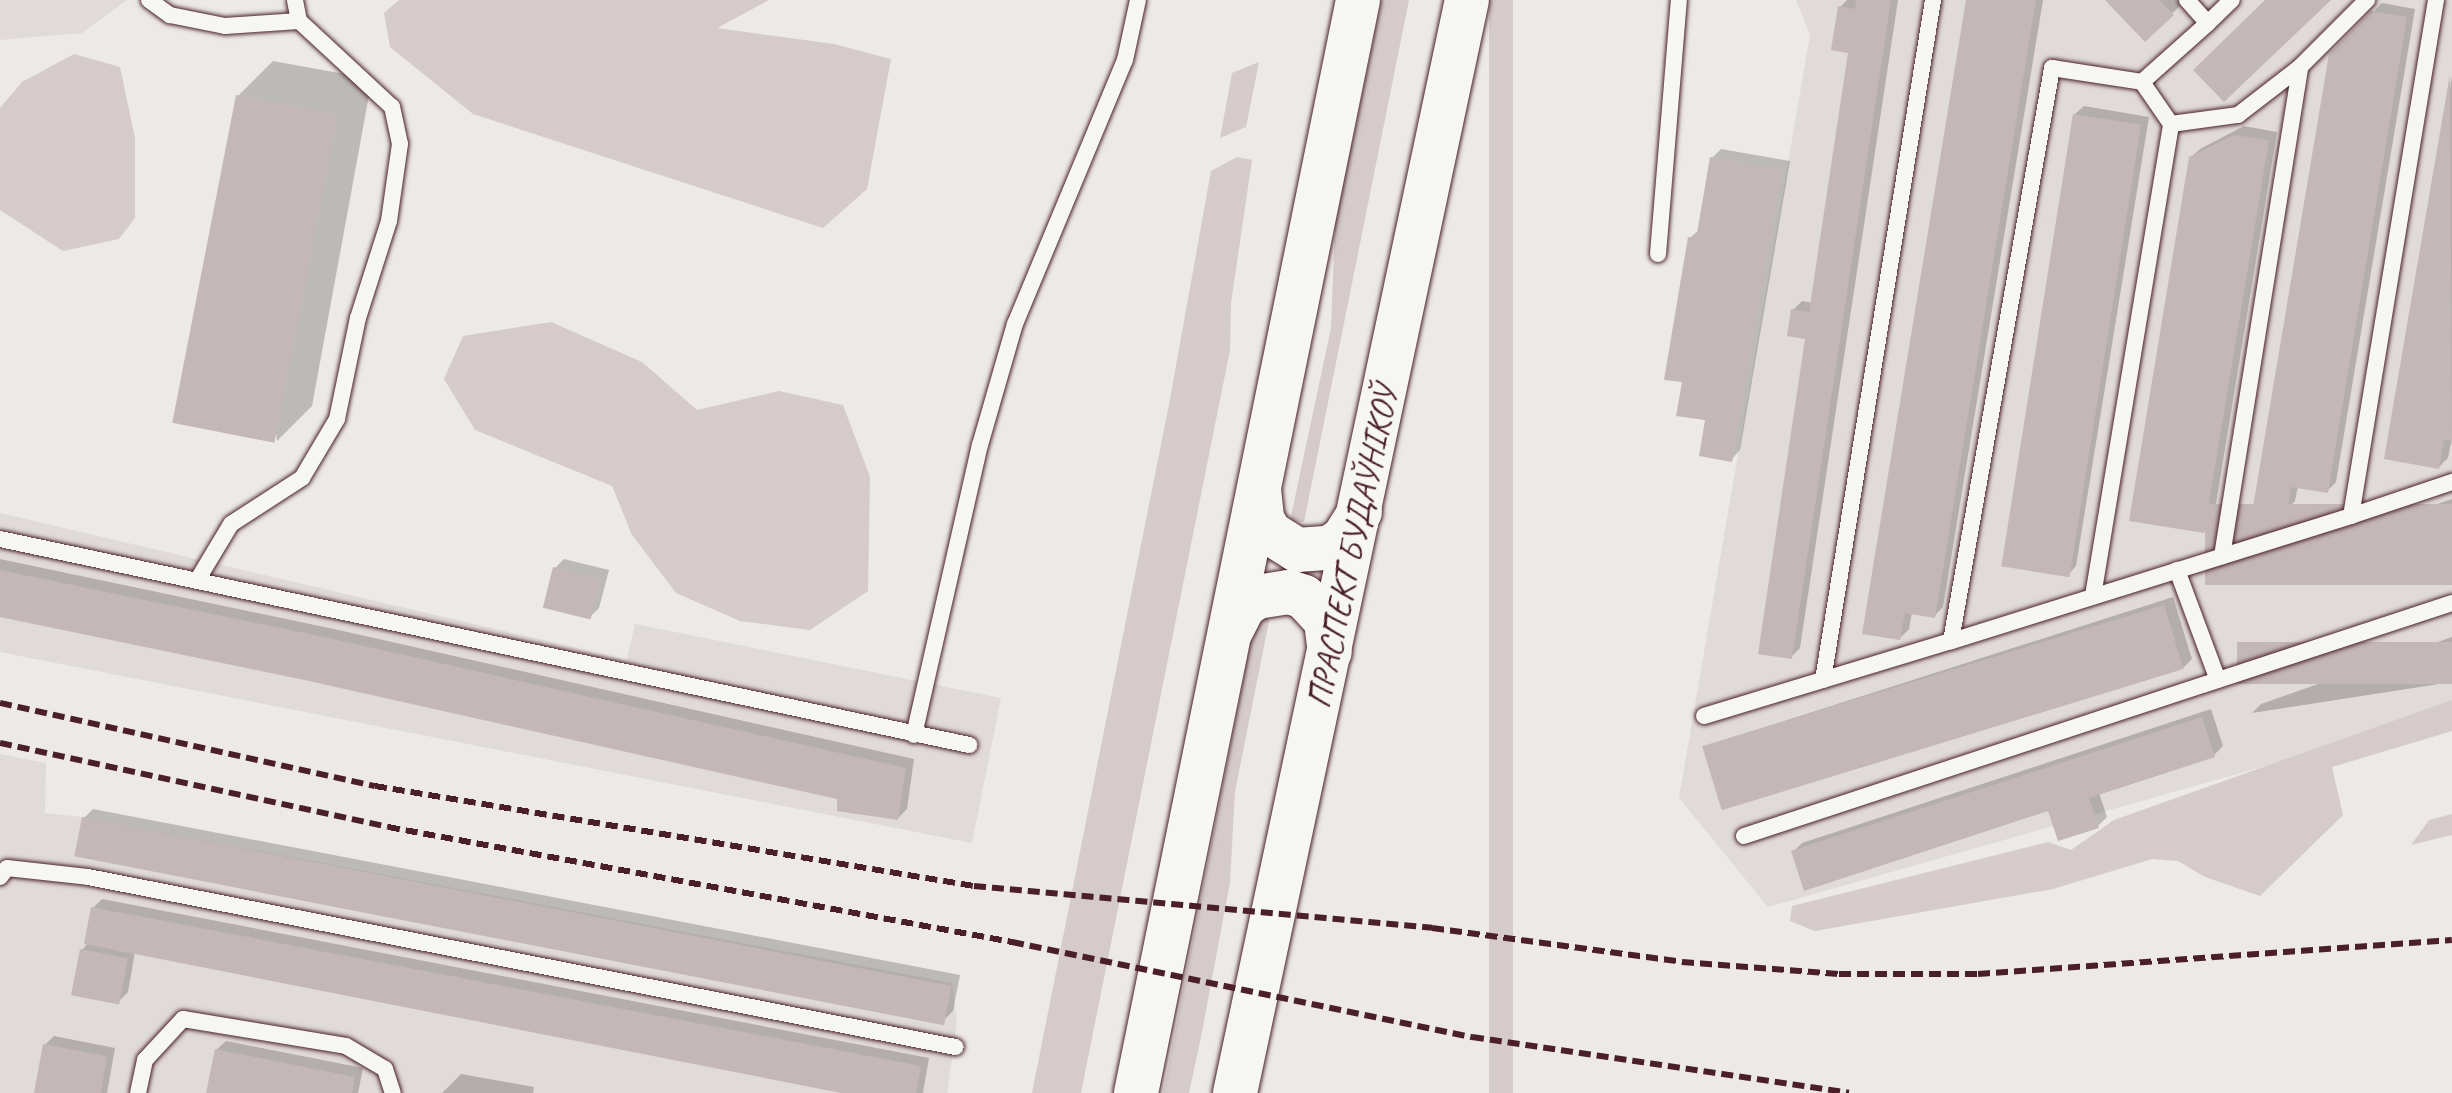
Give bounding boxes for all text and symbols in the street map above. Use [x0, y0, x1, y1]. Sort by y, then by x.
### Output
street label: ПРАСПЕКТ БУДАЎНІКОЎ [1298, 383, 1406, 711]

